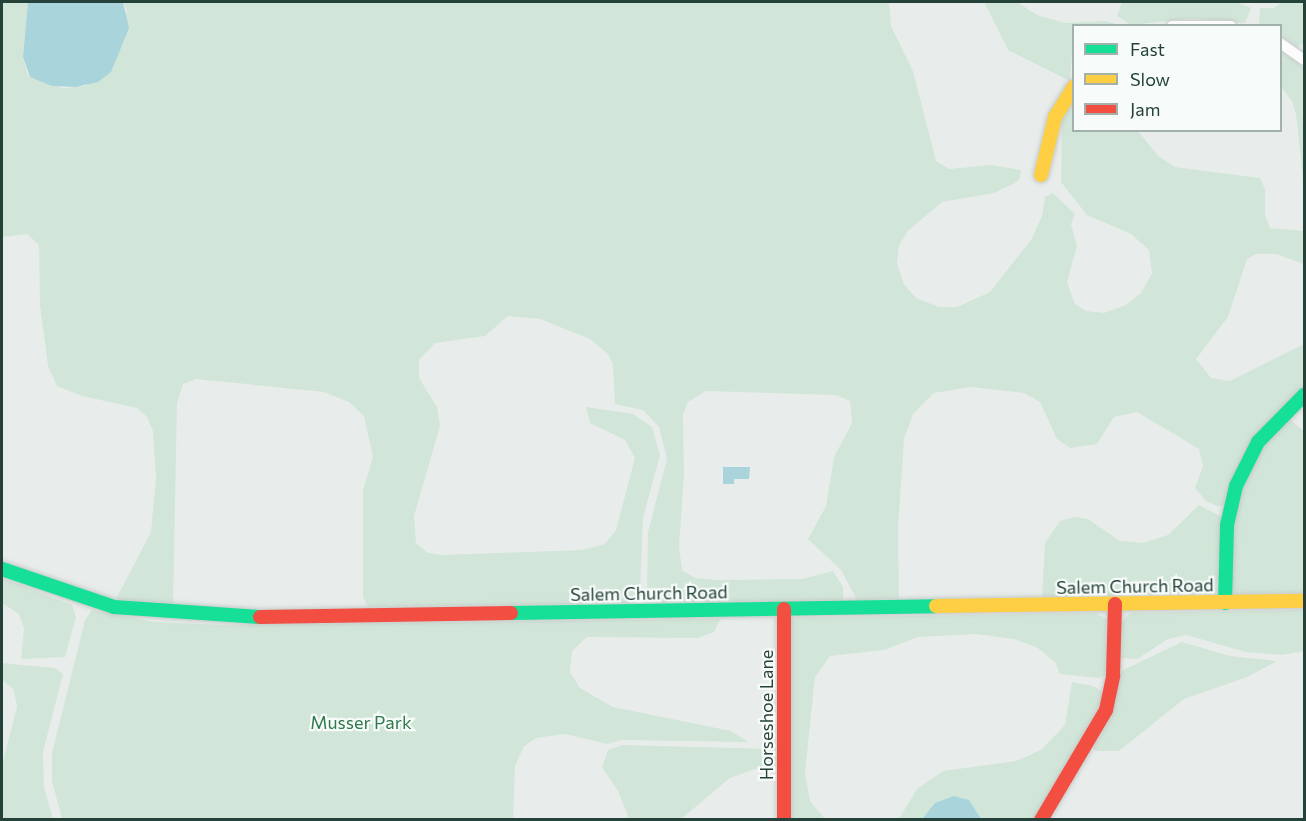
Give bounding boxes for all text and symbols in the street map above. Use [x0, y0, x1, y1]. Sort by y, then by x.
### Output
legend [1072, 24, 1282, 132]
text: Fast [1130, 38, 1165, 60]
text: Slow [1130, 68, 1170, 90]
text: Jam [1130, 98, 1160, 120]
street label: Salem Church Road [1056, 574, 1214, 598]
street label: Salem Church Road [570, 581, 728, 605]
street label: Horseshoe Lane [755, 650, 777, 780]
park label: Musser Park [310, 711, 412, 733]

